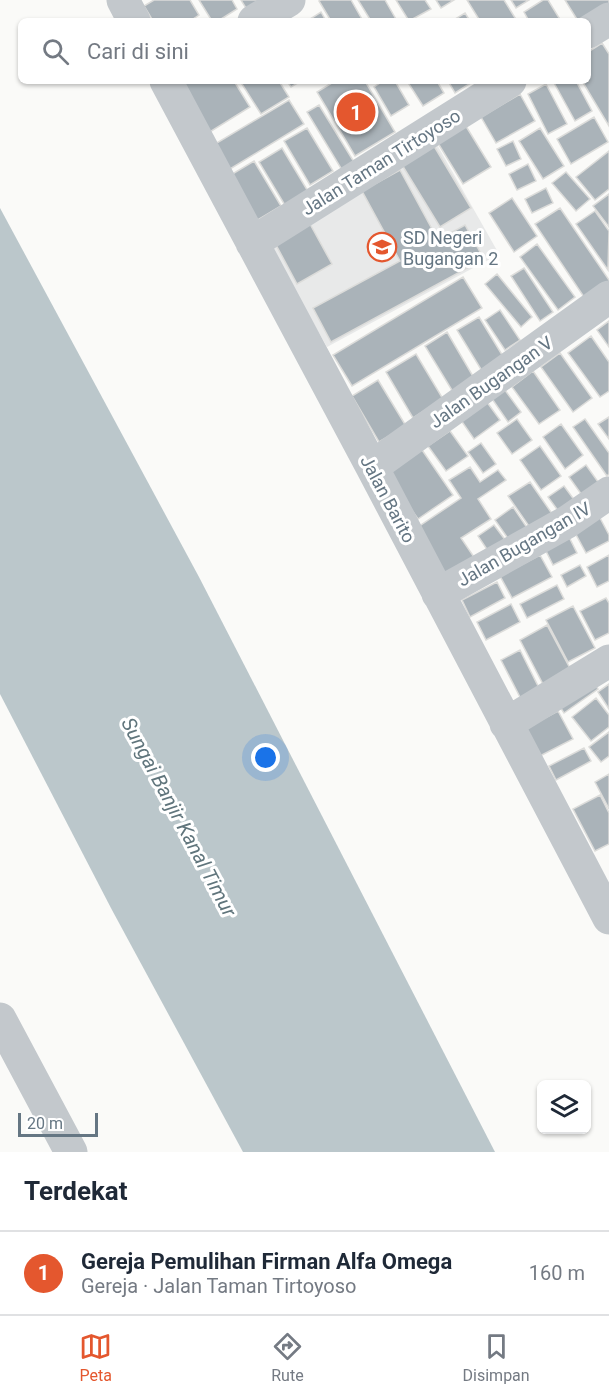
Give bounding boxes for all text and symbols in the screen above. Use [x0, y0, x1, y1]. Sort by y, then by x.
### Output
search box [18, 18, 591, 84]
icon: search [39, 35, 72, 68]
text: Cari di sini [87, 39, 189, 64]
pin: 1 [336, 90, 376, 134]
street label: Jalan Taman Tirtoyoso [298, 105, 464, 219]
place label: SD Negeri Bugangan 2 [403, 227, 498, 269]
school or university icon: SD Negeri Bugangan 2 [366, 231, 398, 263]
street label: Jalan Bugangan V [426, 331, 557, 432]
street label: Jalan Barito [356, 452, 420, 546]
street label: Jalan Bugangan IV [454, 497, 595, 591]
water label: Sungai Banjir Kanal Timur [116, 713, 242, 922]
your location [251, 743, 280, 772]
map controls [537, 1080, 591, 1134]
button: layers [537, 1080, 591, 1134]
scale bar [18, 1110, 98, 1138]
text: 20 m [27, 1114, 63, 1133]
text: Terdekat [24, 1176, 128, 1206]
text: Gereja Pemulihan Firman Alfa Omega [81, 1249, 452, 1274]
text: 1 [38, 1261, 49, 1285]
text: 160 m [529, 1261, 585, 1285]
text: Gereja · Jalan Taman Tirtoyoso [81, 1274, 356, 1298]
tab: Peta [79, 1330, 112, 1385]
tab: Rute [271, 1330, 304, 1385]
tab: Disimpan [463, 1330, 530, 1385]

